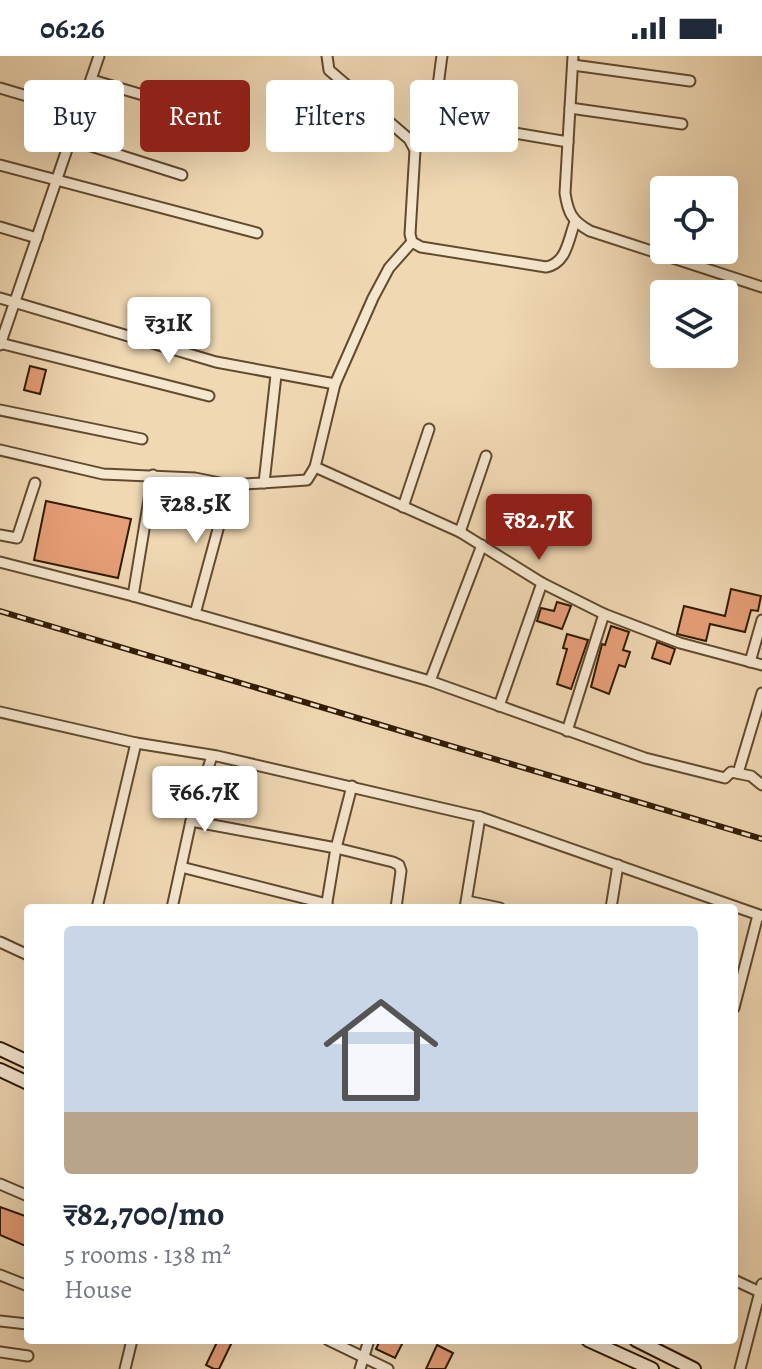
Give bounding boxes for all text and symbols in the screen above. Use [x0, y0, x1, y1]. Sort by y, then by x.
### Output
text: 06:26 [40, 8, 105, 48]
chip: Buy [24, 80, 124, 152]
chip: Rent [140, 80, 250, 152]
chip: Filters [266, 80, 394, 152]
chip: New [410, 80, 518, 152]
map controls [650, 176, 738, 368]
button: locate [650, 176, 738, 264]
button: layers [650, 280, 738, 368]
pin: ₹31K [122, 297, 216, 365]
text: ₹31K [145, 305, 193, 340]
pin: ₹28.5K [131, 477, 261, 545]
text: ₹28.5K [161, 485, 231, 520]
pin: ₹82.7K [474, 494, 604, 562]
text: ₹82.7K [504, 502, 574, 537]
pin: ₹66.7K [140, 766, 270, 834]
text: ₹66.7K [170, 774, 240, 809]
icon: home [309, 978, 453, 1122]
text: ₹82,700/mo [64, 1190, 225, 1237]
text: 5 rooms · 138 m² [64, 1237, 231, 1272]
text: House [64, 1272, 132, 1307]

